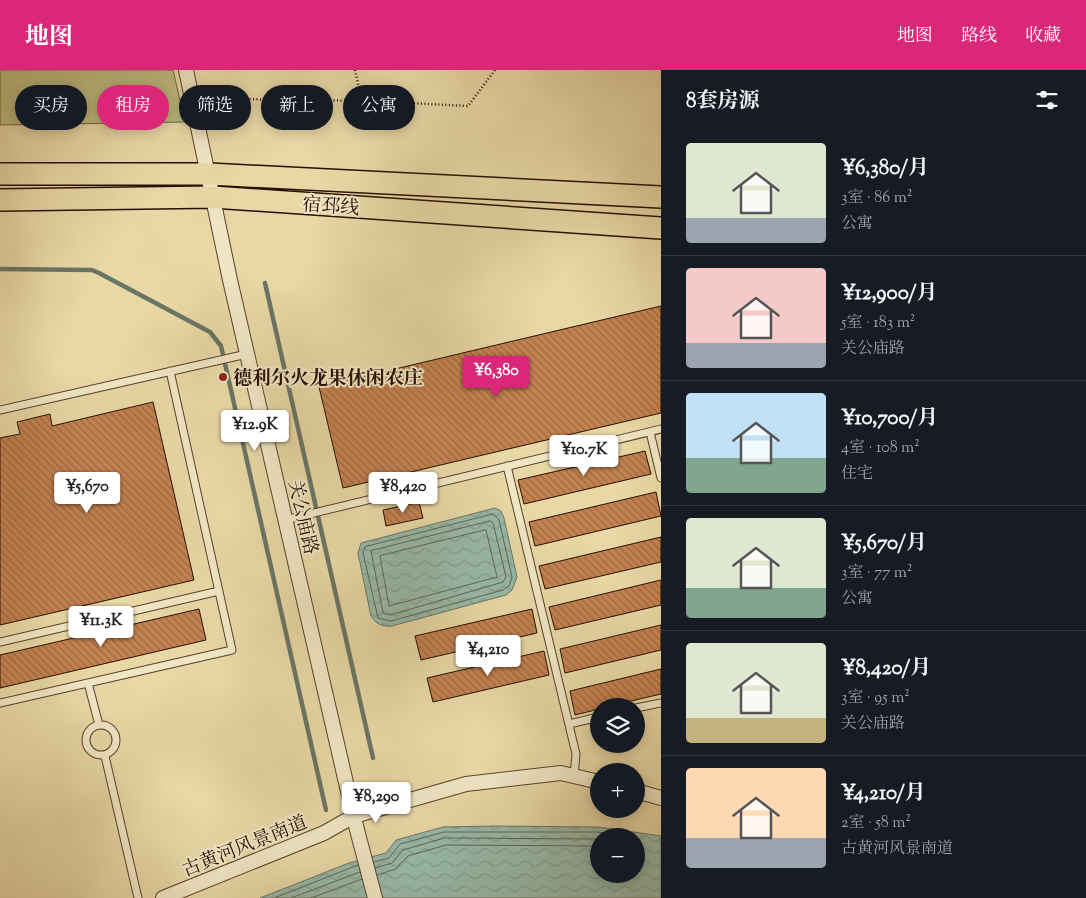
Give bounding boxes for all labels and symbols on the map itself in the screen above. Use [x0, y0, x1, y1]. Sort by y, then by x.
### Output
street label: 宿邳线 [301, 192, 360, 223]
pin: ¥6,380 [455, 356, 537, 398]
place label: 德利尔火龙果休闲农庄 [233, 366, 423, 393]
marker: 德利尔火龙果休闲农庄 [217, 371, 229, 383]
pin: ¥12.9K [214, 410, 296, 452]
pin: ¥10.7K [543, 434, 625, 477]
pin: ¥5,670 [46, 472, 128, 514]
pin: ¥8,420 [362, 472, 444, 514]
street label: 关公庙路 [280, 477, 323, 558]
pin: ¥11.3K [60, 606, 142, 648]
pin: ¥4,210 [447, 634, 529, 677]
pin: ¥8,290 [335, 782, 417, 824]
street label: 古黄河风景南道 [178, 810, 312, 885]

